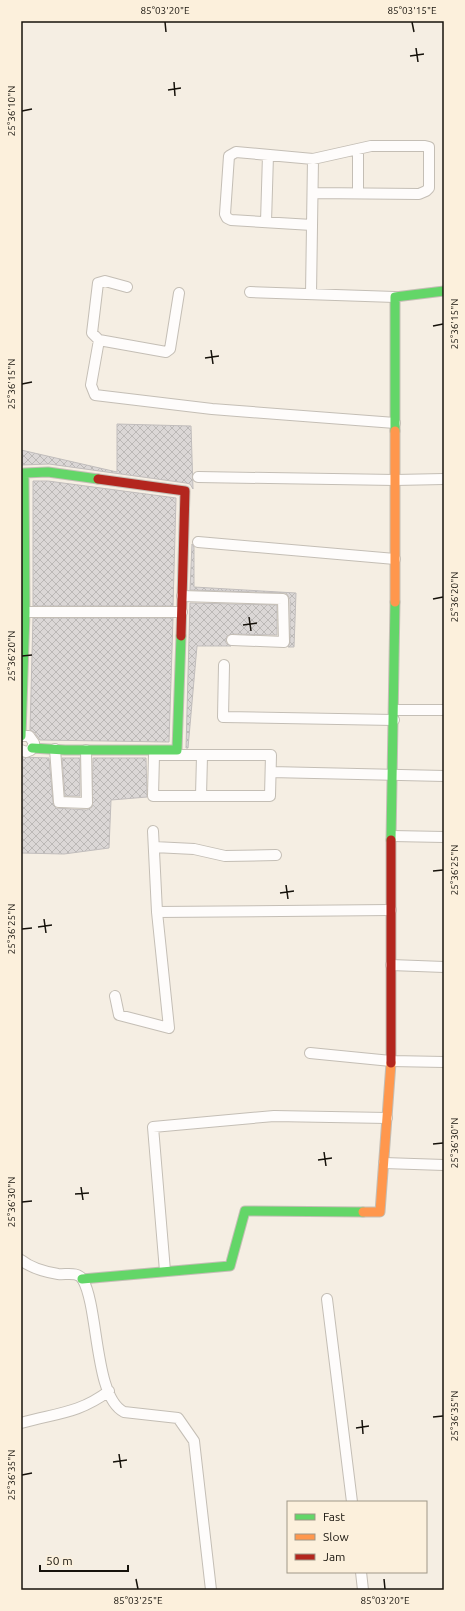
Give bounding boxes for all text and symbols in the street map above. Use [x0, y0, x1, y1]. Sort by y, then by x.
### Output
text: 85°03'20"E [140, 5, 190, 16]
text: 85°03'15"E [387, 5, 437, 16]
text: 25°36'10"N [6, 86, 17, 136]
text: 25°36'15"N [449, 299, 460, 349]
text: 25°36'15"N [6, 359, 17, 409]
text: 25°36'20"N [449, 572, 460, 622]
text: 25°36'20"N [6, 631, 17, 681]
text: 25°36'25"N [449, 845, 460, 895]
text: 25°36'25"N [6, 904, 17, 954]
text: 25°36'30"N [449, 1118, 460, 1168]
text: 25°36'30"N [6, 1177, 17, 1227]
text: 25°36'35"N [449, 1391, 460, 1441]
text: 25°36'35"N [6, 1450, 17, 1500]
legend [287, 1501, 427, 1573]
text: Fast [323, 1510, 345, 1523]
text: Slow [323, 1530, 349, 1543]
scale bar [40, 1547, 128, 1573]
text: Jam [323, 1550, 345, 1563]
text: 50 m [46, 1554, 73, 1567]
text: 85°03'25"E [113, 1595, 163, 1606]
text: 85°03'20"E [360, 1595, 410, 1606]

